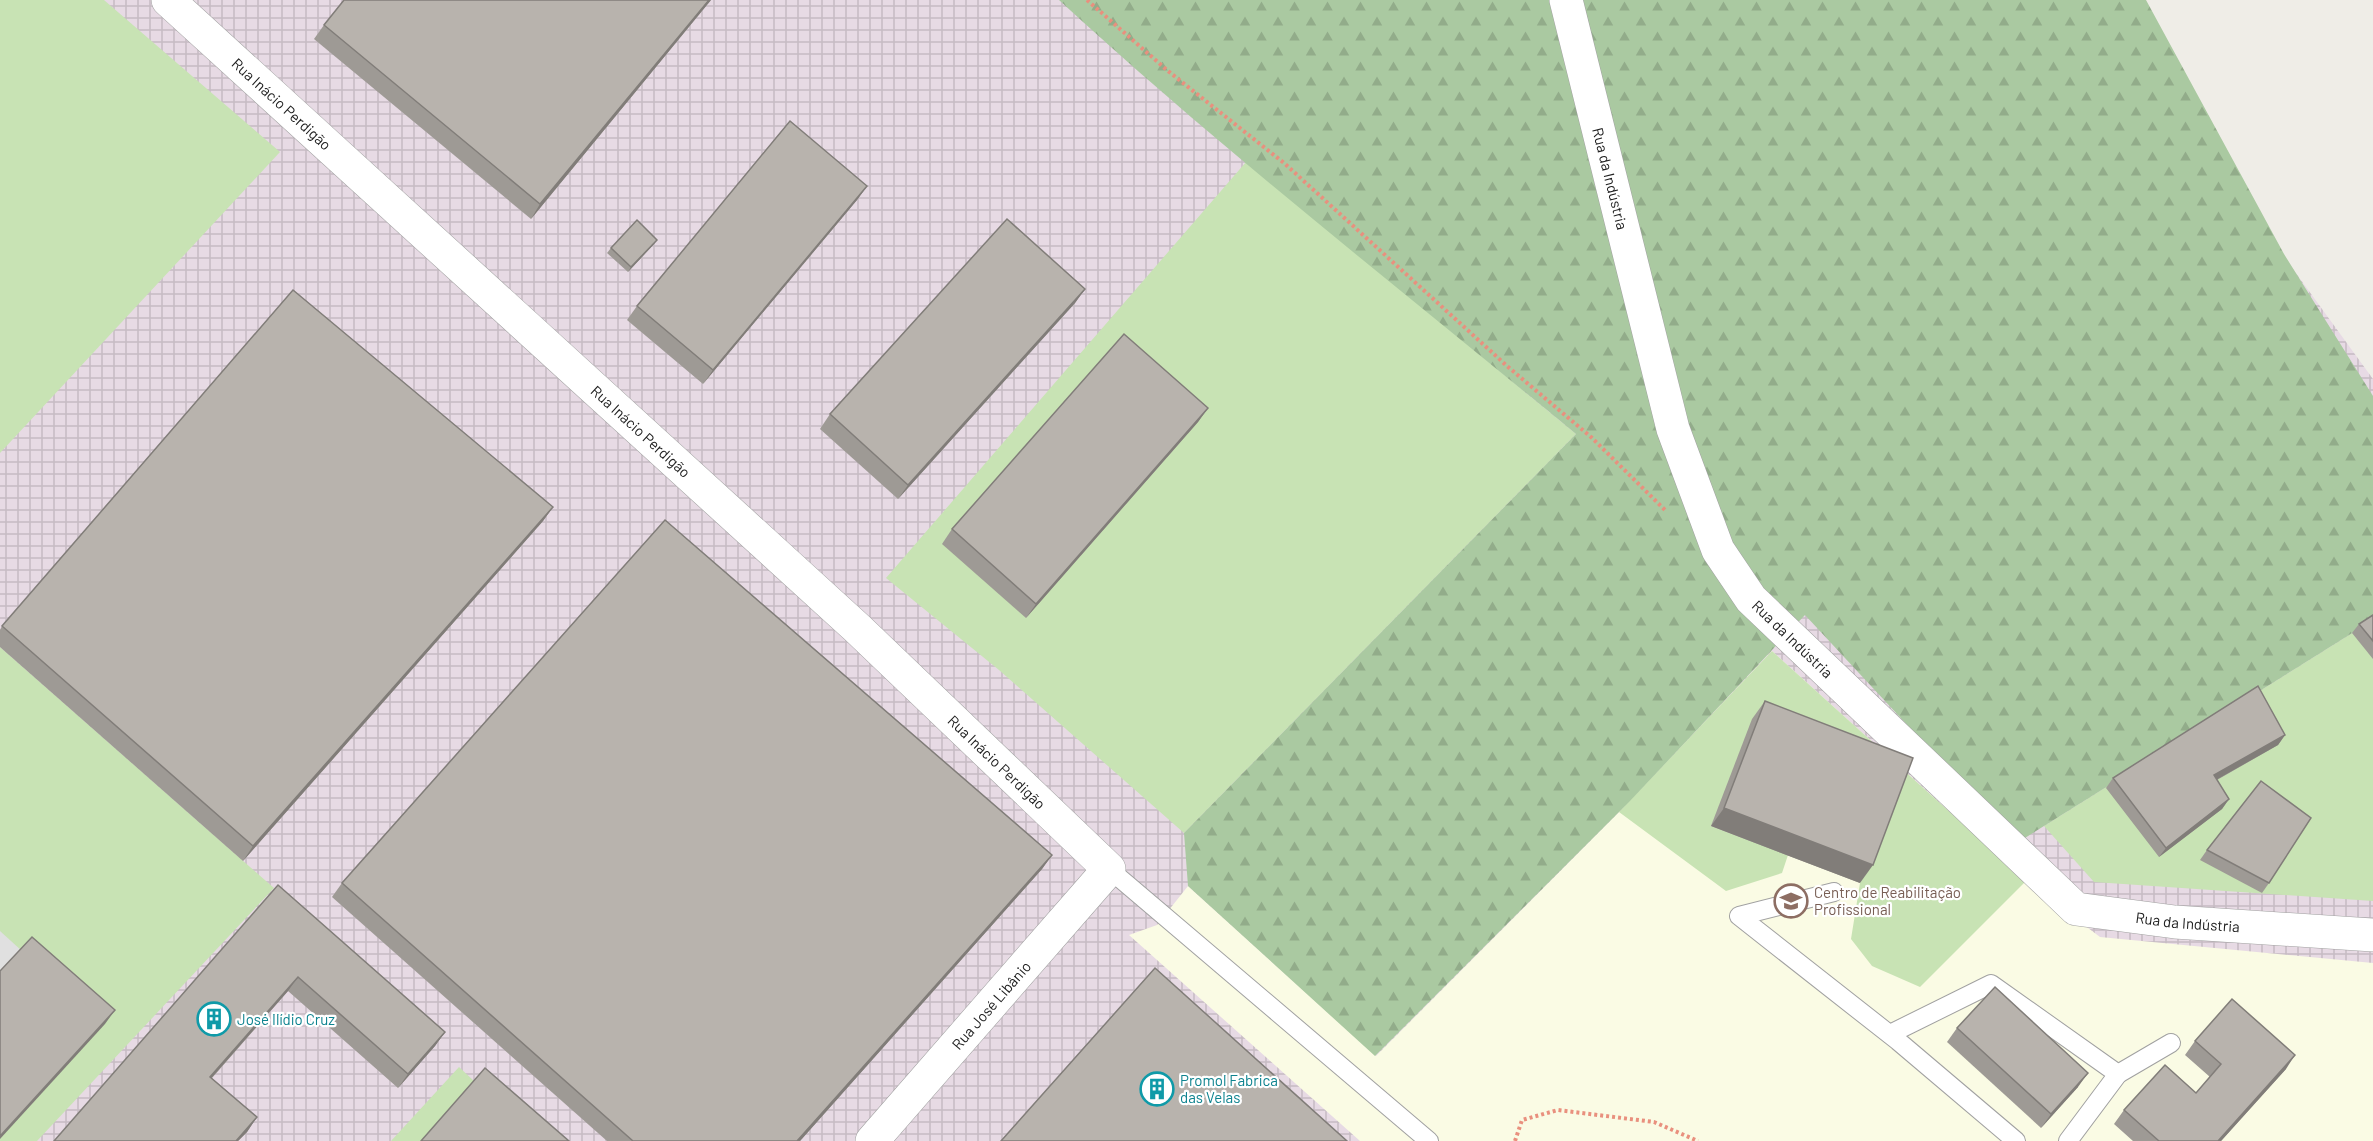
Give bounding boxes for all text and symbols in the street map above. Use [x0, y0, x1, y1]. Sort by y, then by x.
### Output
street label: Rua Inácio Perdigão [228, 54, 335, 154]
street label: Rua da Indústria [1589, 126, 1632, 231]
street label: Rua Inácio Perdigão [588, 381, 694, 481]
street label: Rua da Indústria [1749, 596, 1837, 681]
street label: Rua Inácio Perdigão [945, 711, 1050, 813]
school or university icon: Centro de Reabilitação Profissional [1773, 883, 1809, 919]
place label: Centro de Reabilitação Profissional [1814, 883, 1961, 918]
street label: Rua da Indústria [2135, 908, 2240, 935]
street label: Rua José Libânio [948, 957, 1034, 1053]
building icon: José Ilídio Cruz [196, 1001, 232, 1037]
place label: José Ilídio Cruz [237, 1010, 335, 1028]
building icon: Promol Fabrica das Velas [1139, 1071, 1175, 1107]
place label: Promol Fabrica das Velas [1180, 1071, 1278, 1106]

